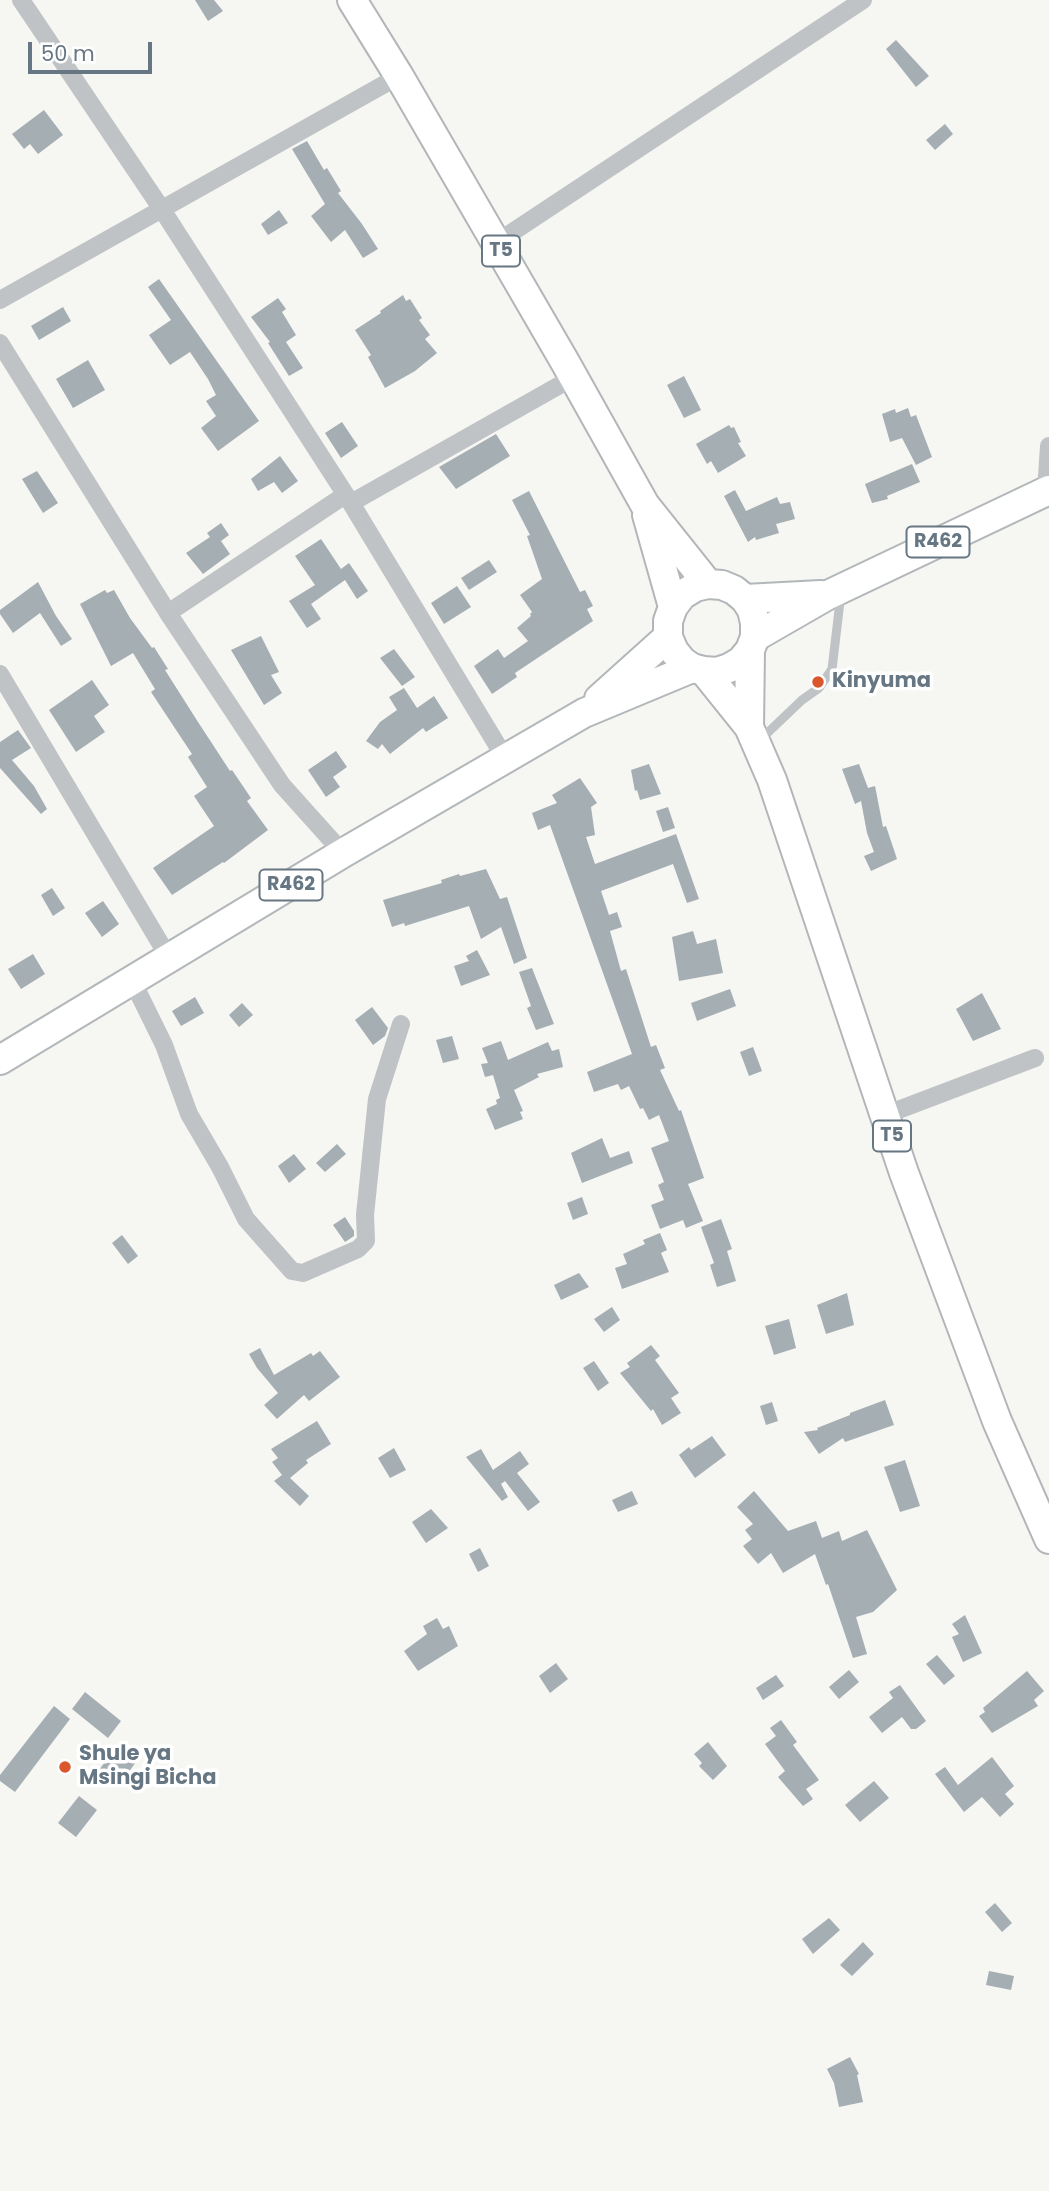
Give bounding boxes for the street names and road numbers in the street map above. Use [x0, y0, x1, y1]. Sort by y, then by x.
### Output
road number: T5 [482, 235, 520, 266]
road number: R462 [906, 526, 970, 558]
road number: R462 [260, 870, 322, 900]
road number: T5 [873, 1120, 911, 1152]

